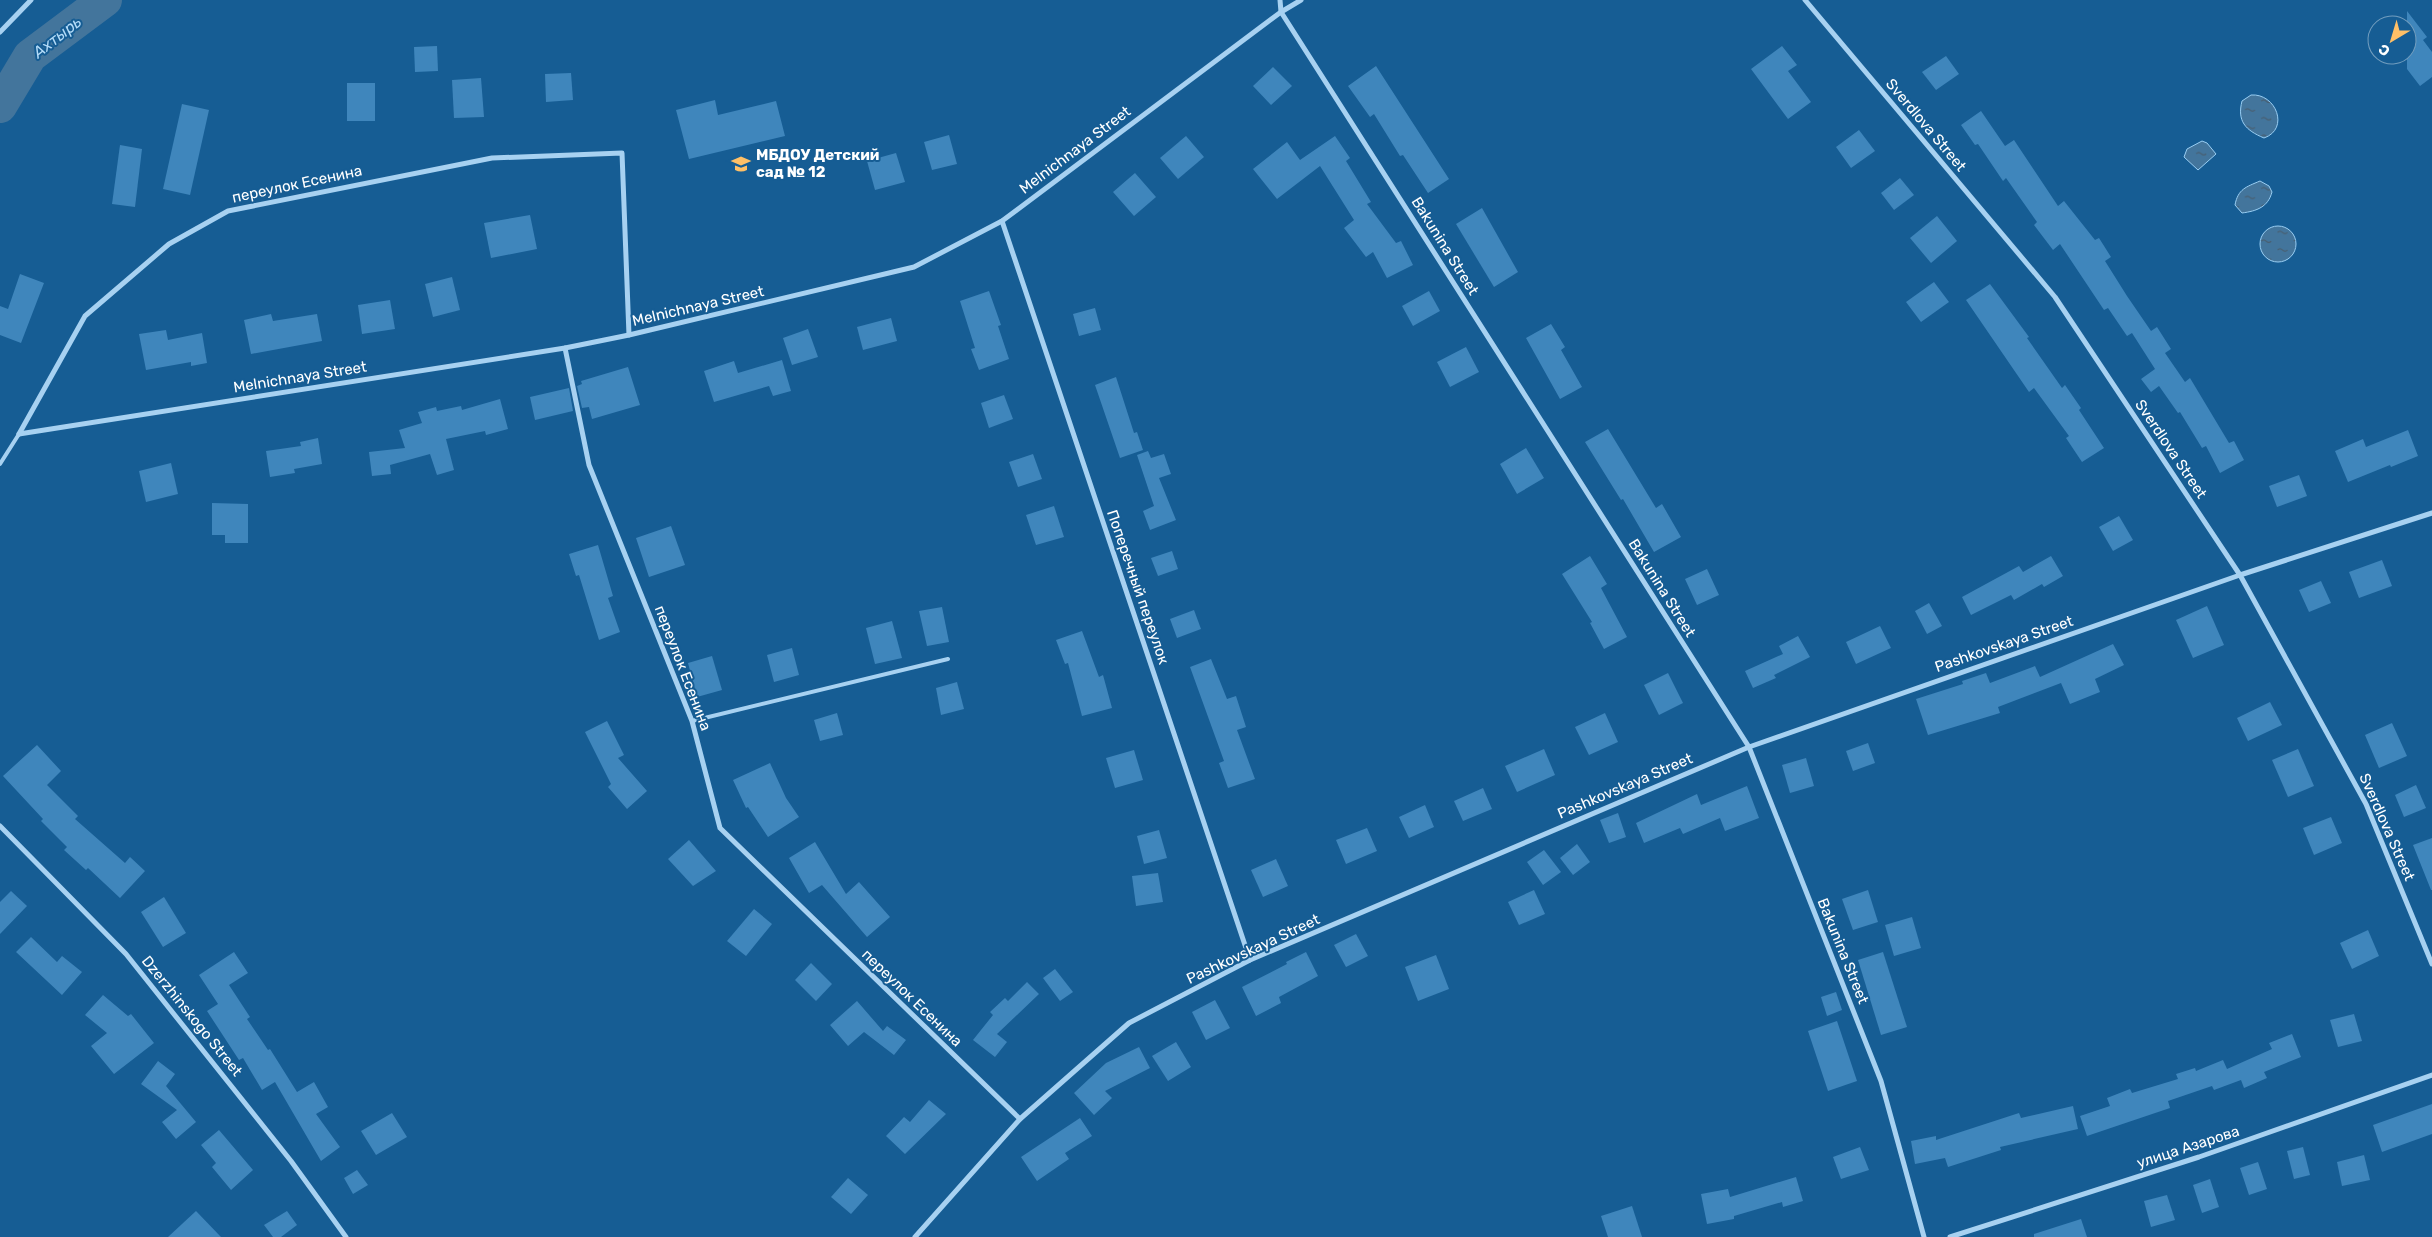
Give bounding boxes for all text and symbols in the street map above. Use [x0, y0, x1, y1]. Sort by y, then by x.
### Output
water label: Ахтырь [28, 12, 85, 62]
north arrow [2367, 15, 2417, 65]
text: С [2375, 40, 2393, 60]
street label: Sverdlova Street [1882, 75, 1970, 175]
street label: Melnichnaya Street [1016, 102, 1134, 198]
place label: МБДОУ Детский сад № 12 [756, 146, 879, 181]
school or university icon: МБДОУ Детский сад № 12 [730, 153, 752, 175]
street label: переулок Есенина [230, 161, 364, 207]
street label: Bakunina Street [1408, 194, 1482, 298]
street label: Melnichnaya Street [630, 282, 766, 330]
street label: Melnichnaya Street [232, 358, 368, 396]
street label: Sverdlova Street [2131, 396, 2211, 502]
street label: Поперечный переулок [1103, 507, 1173, 667]
street label: Bakunina Street [1625, 536, 1699, 640]
street label: переулок Есенина [651, 603, 715, 733]
street label: Pashkovskaya Street [1933, 612, 2076, 676]
street label: Pashkovskaya Street [1555, 749, 1695, 823]
street label: Sverdlova Street [2355, 771, 2419, 884]
street label: Bakunina Street [1814, 896, 1872, 1007]
street label: Pashkovskaya Street [1183, 910, 1323, 988]
street label: переулок Есенина [858, 946, 966, 1050]
street label: Dzerzhinskogo Street [138, 952, 246, 1080]
street label: улица Азарова [2134, 1122, 2242, 1172]

